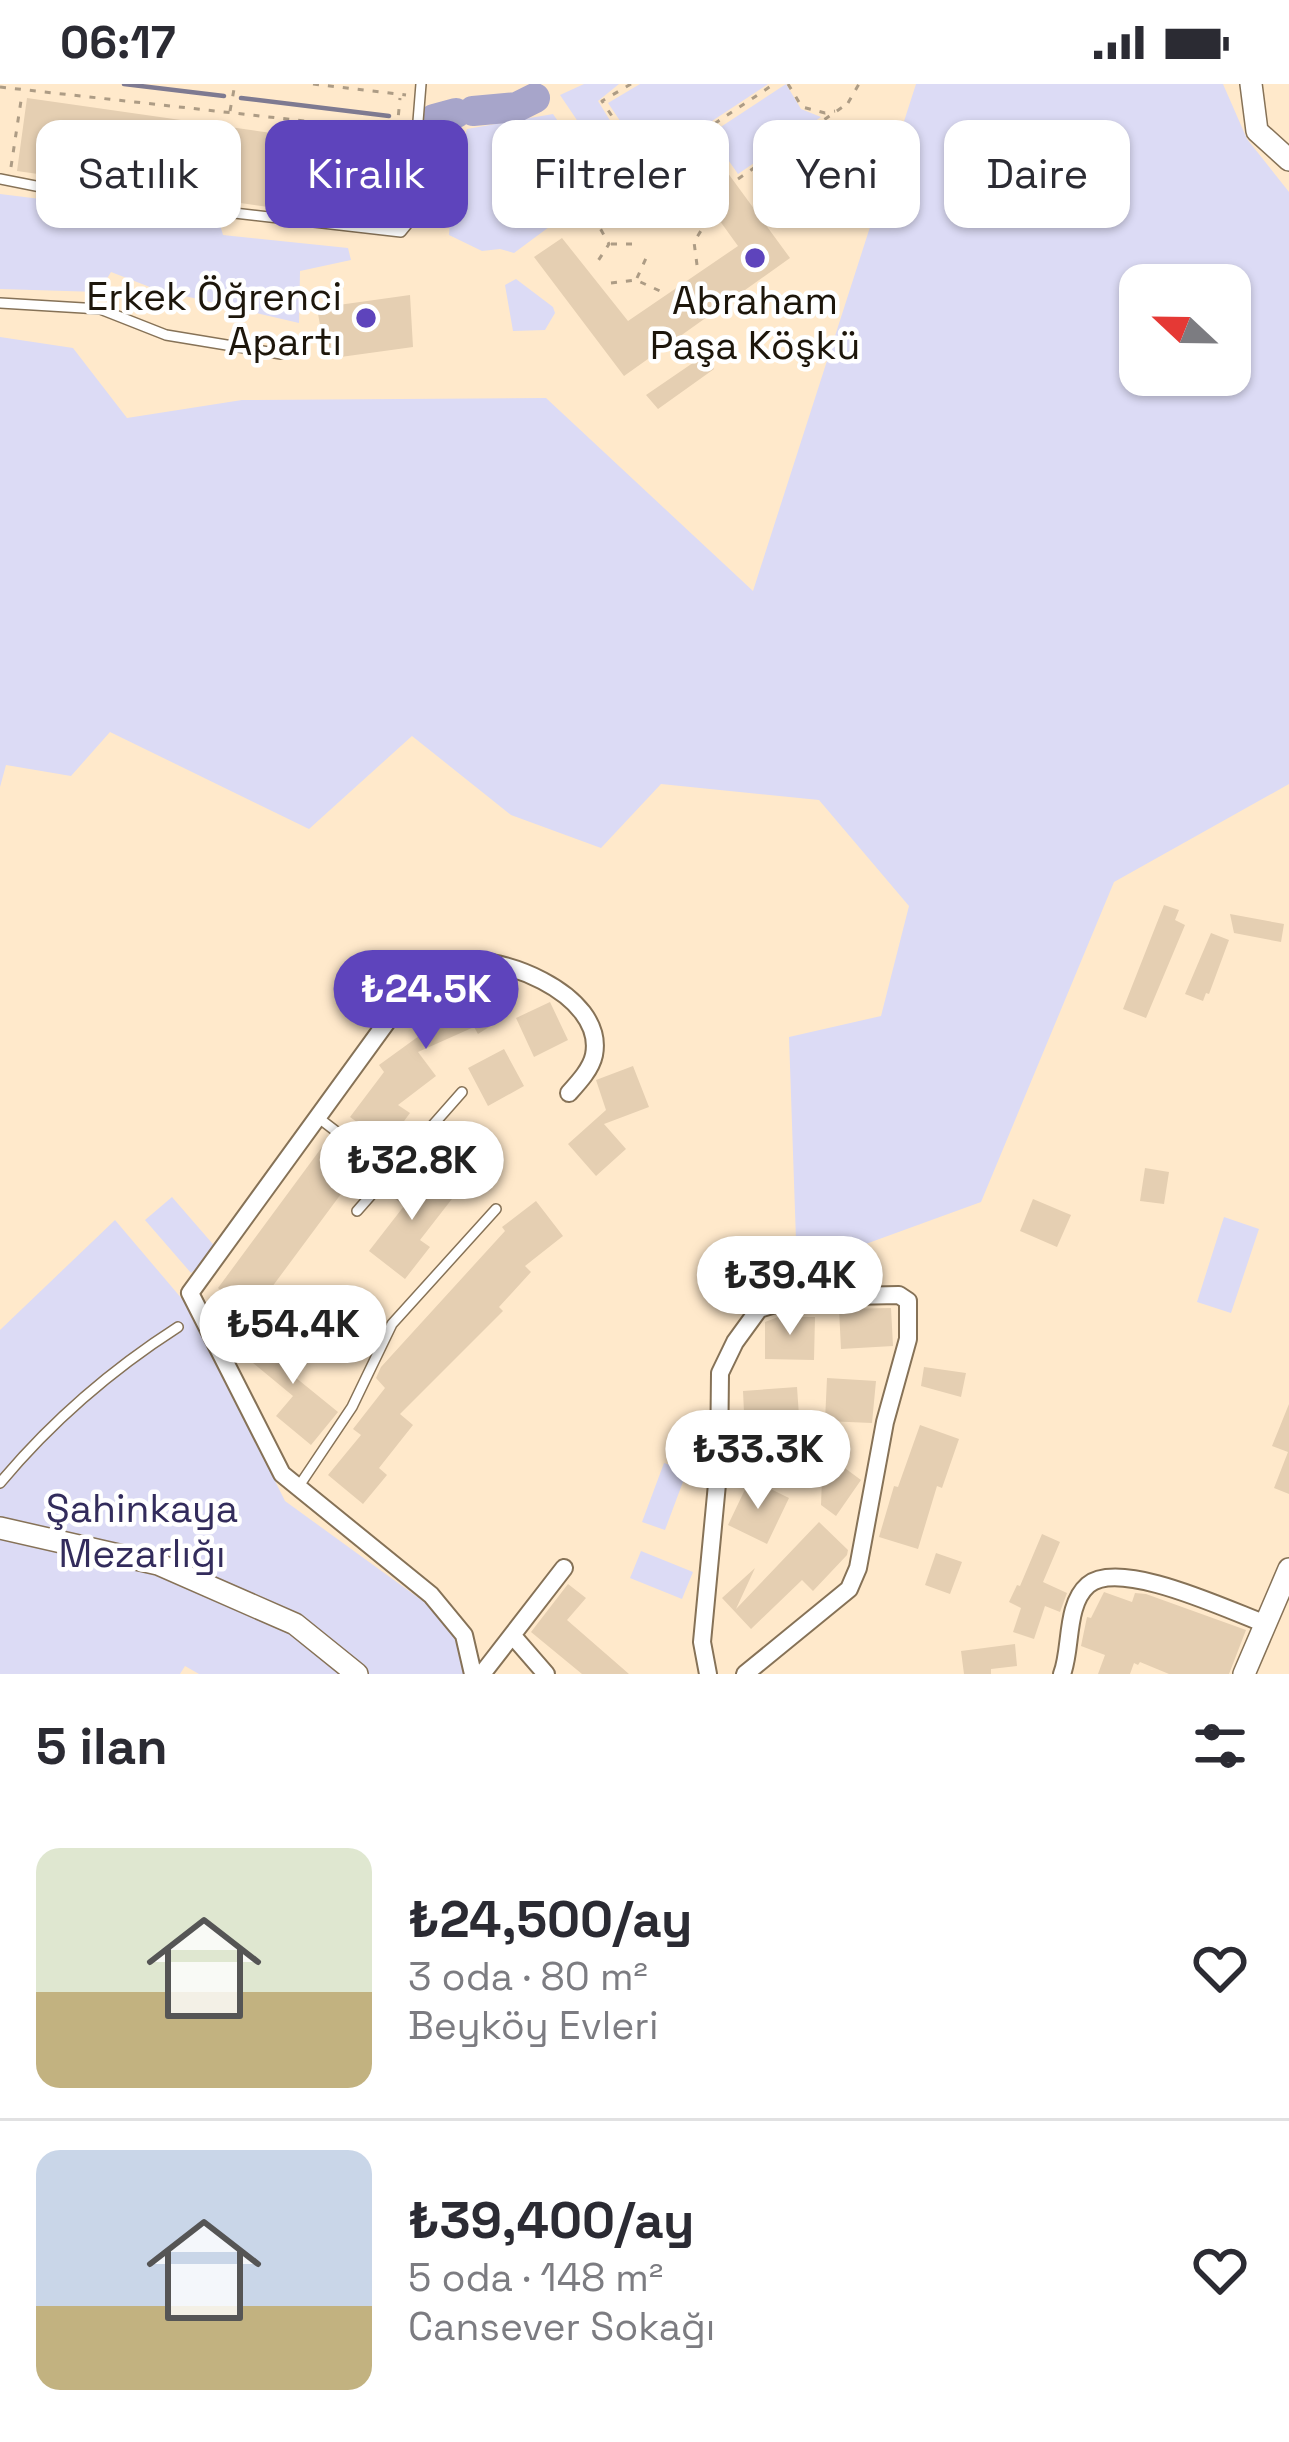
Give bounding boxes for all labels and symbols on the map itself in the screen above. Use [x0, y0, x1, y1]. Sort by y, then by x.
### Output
marker: Abraham Paşa Köşkü [742, 245, 768, 271]
north arrow [1119, 264, 1251, 396]
place label: Erkek Öğrenci Apartı [86, 272, 342, 366]
place label: Abraham Paşa Köşkü [650, 276, 860, 370]
marker: Erkek Öğrenci Apartı [353, 305, 379, 331]
pin: ₺24.5K [328, 950, 524, 1052]
pin: ₺32.8K [314, 1121, 510, 1223]
pin: ₺39.4K [692, 1236, 888, 1338]
pin: ₺54.4K [195, 1285, 391, 1387]
pin: ₺33.3K [660, 1410, 856, 1512]
park label: Şahinkaya Mezarlığı [46, 1484, 238, 1578]

